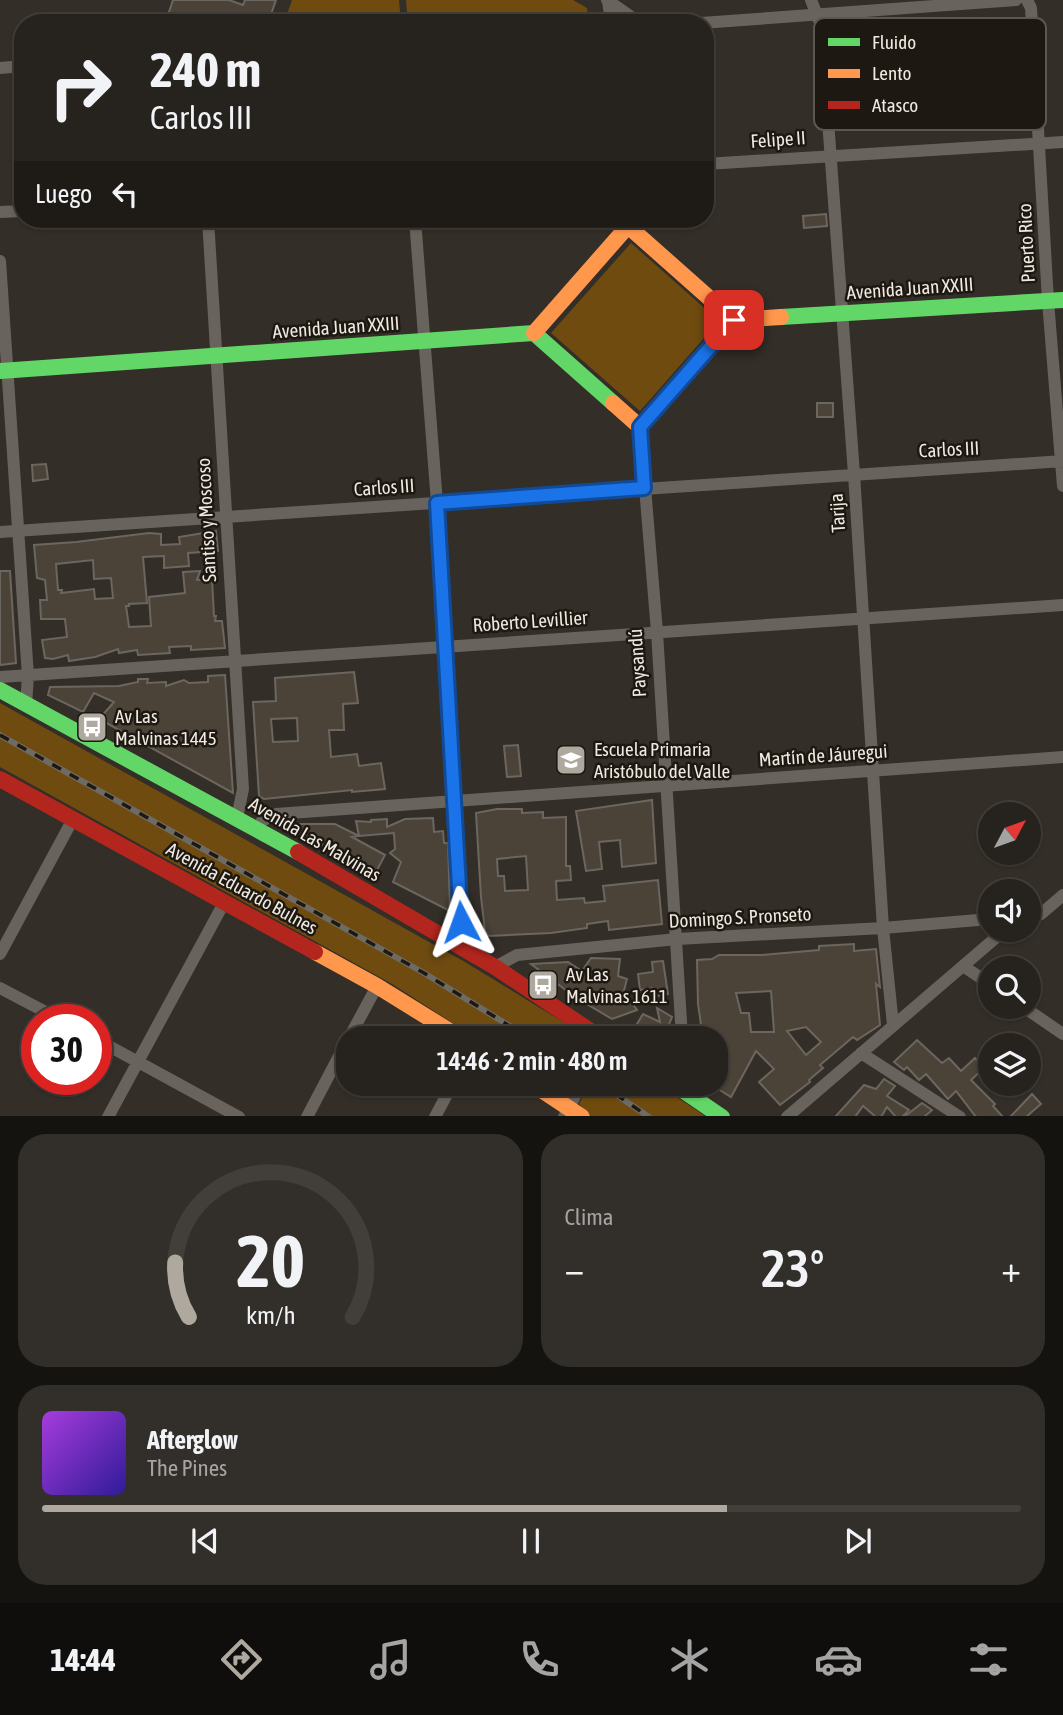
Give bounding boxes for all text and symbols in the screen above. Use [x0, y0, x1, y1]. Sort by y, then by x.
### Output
legend [814, 18, 1046, 130]
text: Fluido [872, 31, 916, 53]
text: 240 m [150, 41, 261, 97]
icon: right [35, 42, 126, 133]
text: Lento [872, 62, 911, 84]
text: Atasco [872, 94, 918, 116]
text: Carlos III [150, 99, 252, 136]
street label: Felipe II [750, 126, 806, 152]
icon: left [106, 175, 144, 213]
text: Luego [35, 179, 92, 209]
street label: Puerto Rico [1013, 203, 1039, 283]
street label: Avenida Juan XXIII [846, 273, 974, 303]
pin [704, 290, 764, 350]
icon: arrive [715, 301, 753, 339]
street label: Avenida Juan XXIII [272, 312, 400, 342]
street label: Carlos III [918, 436, 980, 462]
street label: Santiso y Moscoso [192, 457, 220, 583]
street label: Carlos III [353, 474, 415, 500]
street label: Tarija [825, 493, 849, 533]
street label: Roberto Levillier [472, 606, 588, 636]
street label: Paysandú [624, 628, 650, 698]
place label: Av Las Malvinas 1445 [115, 705, 217, 749]
bus stop icon: Av Las Malvinas 1445 [75, 710, 109, 744]
place label: Escuela Primaria Aristóbulo del Valle [594, 738, 730, 782]
street label: Martín de Jáuregui [758, 740, 888, 770]
school or university icon: Escuela Primaria Aristóbulo del Valle [554, 743, 588, 777]
street label: Avenida Las Malvinas [245, 792, 385, 886]
north arrow [978, 802, 1041, 864]
map controls [978, 802, 1041, 1096]
street label: Avenida Eduardo Bulnes [163, 837, 321, 939]
button: sound [978, 879, 1041, 942]
position arrow [424, 885, 498, 959]
street label: Domingo S. Pronseto [668, 902, 812, 932]
button: search [978, 956, 1041, 1019]
place label: Av Las Malvinas 1611 [566, 963, 668, 1007]
bus stop icon: Av Las Malvinas 1611 [526, 968, 560, 1002]
speed limit sign: 30 [21, 1004, 112, 1095]
button: layers [978, 1033, 1041, 1096]
text: 14:46 · 2 min · 480 m [437, 1046, 627, 1076]
text: Clima [565, 1204, 614, 1230]
text: 20 [236, 1219, 304, 1302]
text: 23° [761, 1238, 824, 1298]
text: − [565, 1247, 584, 1290]
text: + [1001, 1247, 1021, 1290]
text: km/h [245, 1300, 295, 1328]
text: Afterglow [147, 1425, 238, 1455]
text: The Pines [147, 1455, 227, 1481]
icon: previous [186, 1522, 224, 1560]
icon: pause [512, 1522, 550, 1560]
icon: next [839, 1522, 877, 1560]
icon: directions [217, 1635, 266, 1684]
icon: music [366, 1635, 415, 1684]
icon: phone [515, 1635, 564, 1684]
icon: climate [665, 1635, 714, 1684]
icon: car [814, 1635, 863, 1684]
icon: filters [964, 1635, 1013, 1684]
text: 14:44 [50, 1641, 116, 1678]

